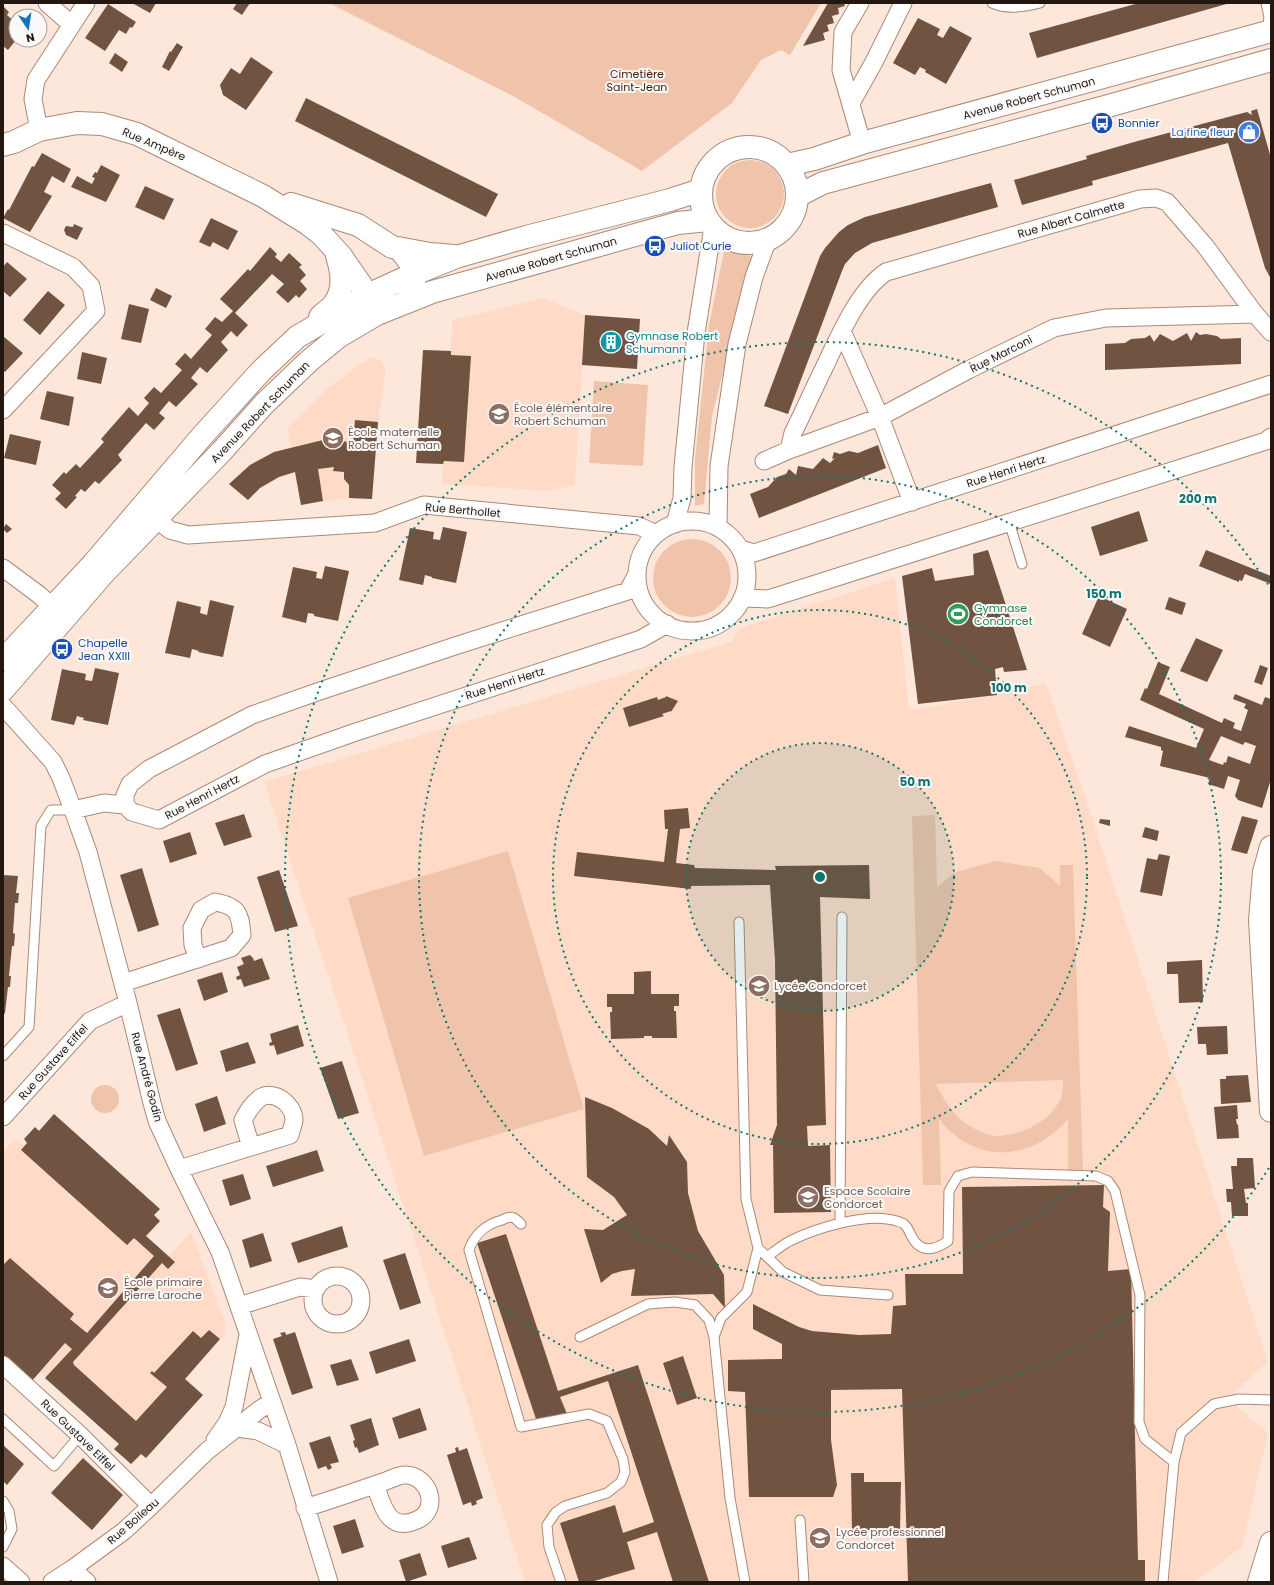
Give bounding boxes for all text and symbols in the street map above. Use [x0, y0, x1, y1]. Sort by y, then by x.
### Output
north arrow [8, 8, 48, 48]
text: N [24, 29, 36, 46]
park label: Cimetière Saint-Jean [607, 66, 667, 95]
street label: Avenue Robert Schuman [961, 73, 1097, 123]
bus stop icon: Bonnier [1089, 110, 1115, 136]
place label: Bonnier [1118, 115, 1160, 131]
shop icon: La fine fleur [1236, 119, 1262, 145]
street label: Rue Ampère [120, 123, 188, 165]
place label: La fine fleur [1171, 124, 1234, 140]
street label: Rue Albert Calmette [1016, 196, 1126, 242]
street label: Avenue Robert Schuman [483, 233, 619, 285]
bus stop icon: Juliot Curie [642, 233, 668, 259]
place label: Juliot Curie [670, 238, 732, 254]
place label: Gymnase Robert Schumann [626, 328, 718, 357]
building icon: Gymnase Robert Schumann [598, 329, 624, 355]
street label: Rue Marconi [967, 331, 1035, 377]
street label: Avenue Robert Schuman [207, 357, 313, 467]
place label: École élémentaire Robert Schuman [514, 400, 613, 429]
school or university icon: École élémentaire Robert Schuman [486, 401, 512, 427]
place label: École maternelle Robert Schuman [348, 424, 440, 453]
school or university icon: École maternelle Robert Schuman [320, 425, 346, 451]
street label: Rue Henri Hertz [964, 451, 1048, 491]
text: 200 m [1179, 490, 1217, 507]
street label: Rue Berthollet [425, 499, 501, 521]
text: 150 m [1086, 585, 1122, 602]
place label: Gymnase Condorcet [974, 600, 1033, 629]
sports icon: Gymnase Condorcet [945, 601, 971, 627]
place label: Chapelle Jean XXIII [78, 635, 130, 664]
bus stop icon: Chapelle Jean XXIII [49, 636, 75, 662]
street label: Rue Henri Hertz [463, 663, 547, 703]
text: 100 m [991, 679, 1027, 696]
street label: Rue Henri Hertz [162, 771, 242, 823]
text: 50 m [900, 773, 931, 790]
centre of rings [813, 870, 827, 884]
school or university icon: Lycée Condorcet [746, 973, 772, 999]
place label: Lycée Condorcet [774, 978, 867, 994]
street label: Rue Gustave Eiffel [14, 1020, 92, 1104]
street label: Rue André Godin [127, 1030, 167, 1124]
place label: Espace Scolaire Condorcet [824, 1183, 911, 1212]
school or university icon: Espace Scolaire Condorcet [795, 1184, 821, 1210]
place label: École primaire Pierre Laroche [124, 1274, 203, 1303]
school or university icon: École primaire Pierre Laroche [95, 1275, 121, 1301]
street label: Rue Gustave Eiffel [37, 1395, 119, 1475]
street label: Rue Boileau [104, 1494, 162, 1548]
place label: Lycée professionnel Condorcet [836, 1524, 944, 1553]
school or university icon: Lycée professionnel Condorcet [807, 1525, 833, 1551]

